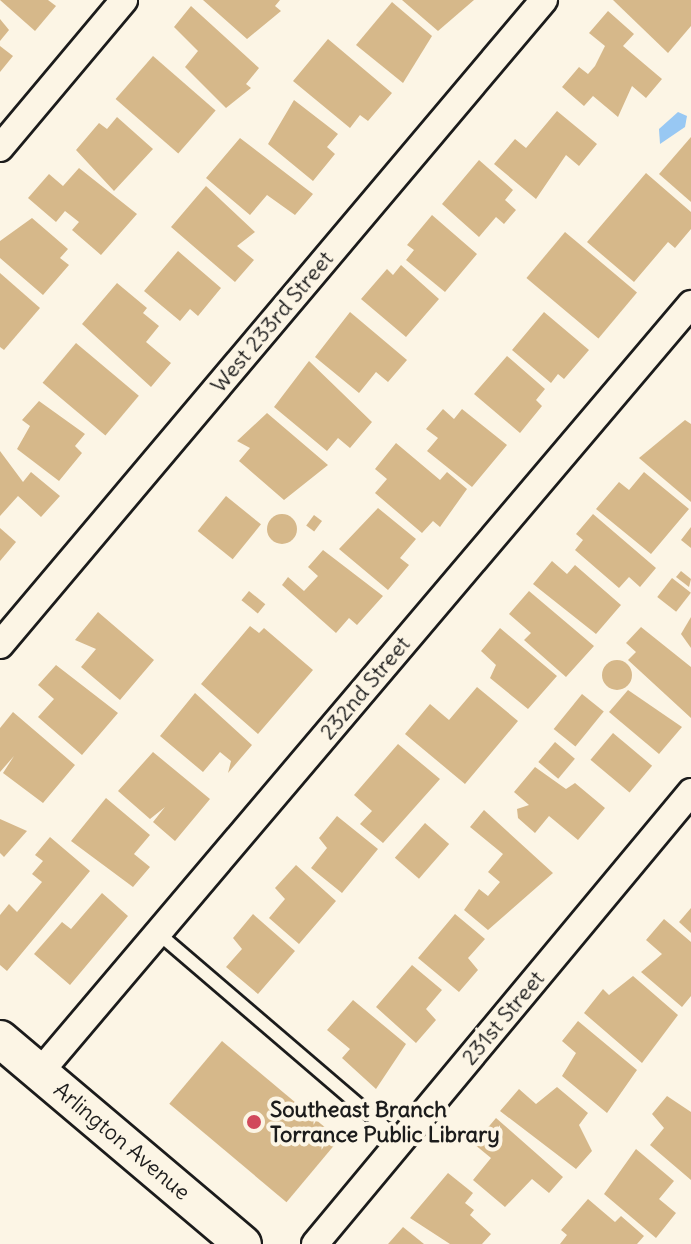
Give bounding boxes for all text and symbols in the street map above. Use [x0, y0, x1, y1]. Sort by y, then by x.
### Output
street label: West 233rd Street [205, 246, 339, 398]
street label: 232nd Street [314, 631, 416, 745]
street label: 231st Street [456, 966, 550, 1070]
street label: Arlington Avenue [49, 1076, 195, 1206]
place label: Southeast Branch Torrance Public Library [270, 1096, 500, 1148]
marker: Southeast Branch Torrance Public Library [245, 1113, 263, 1131]

